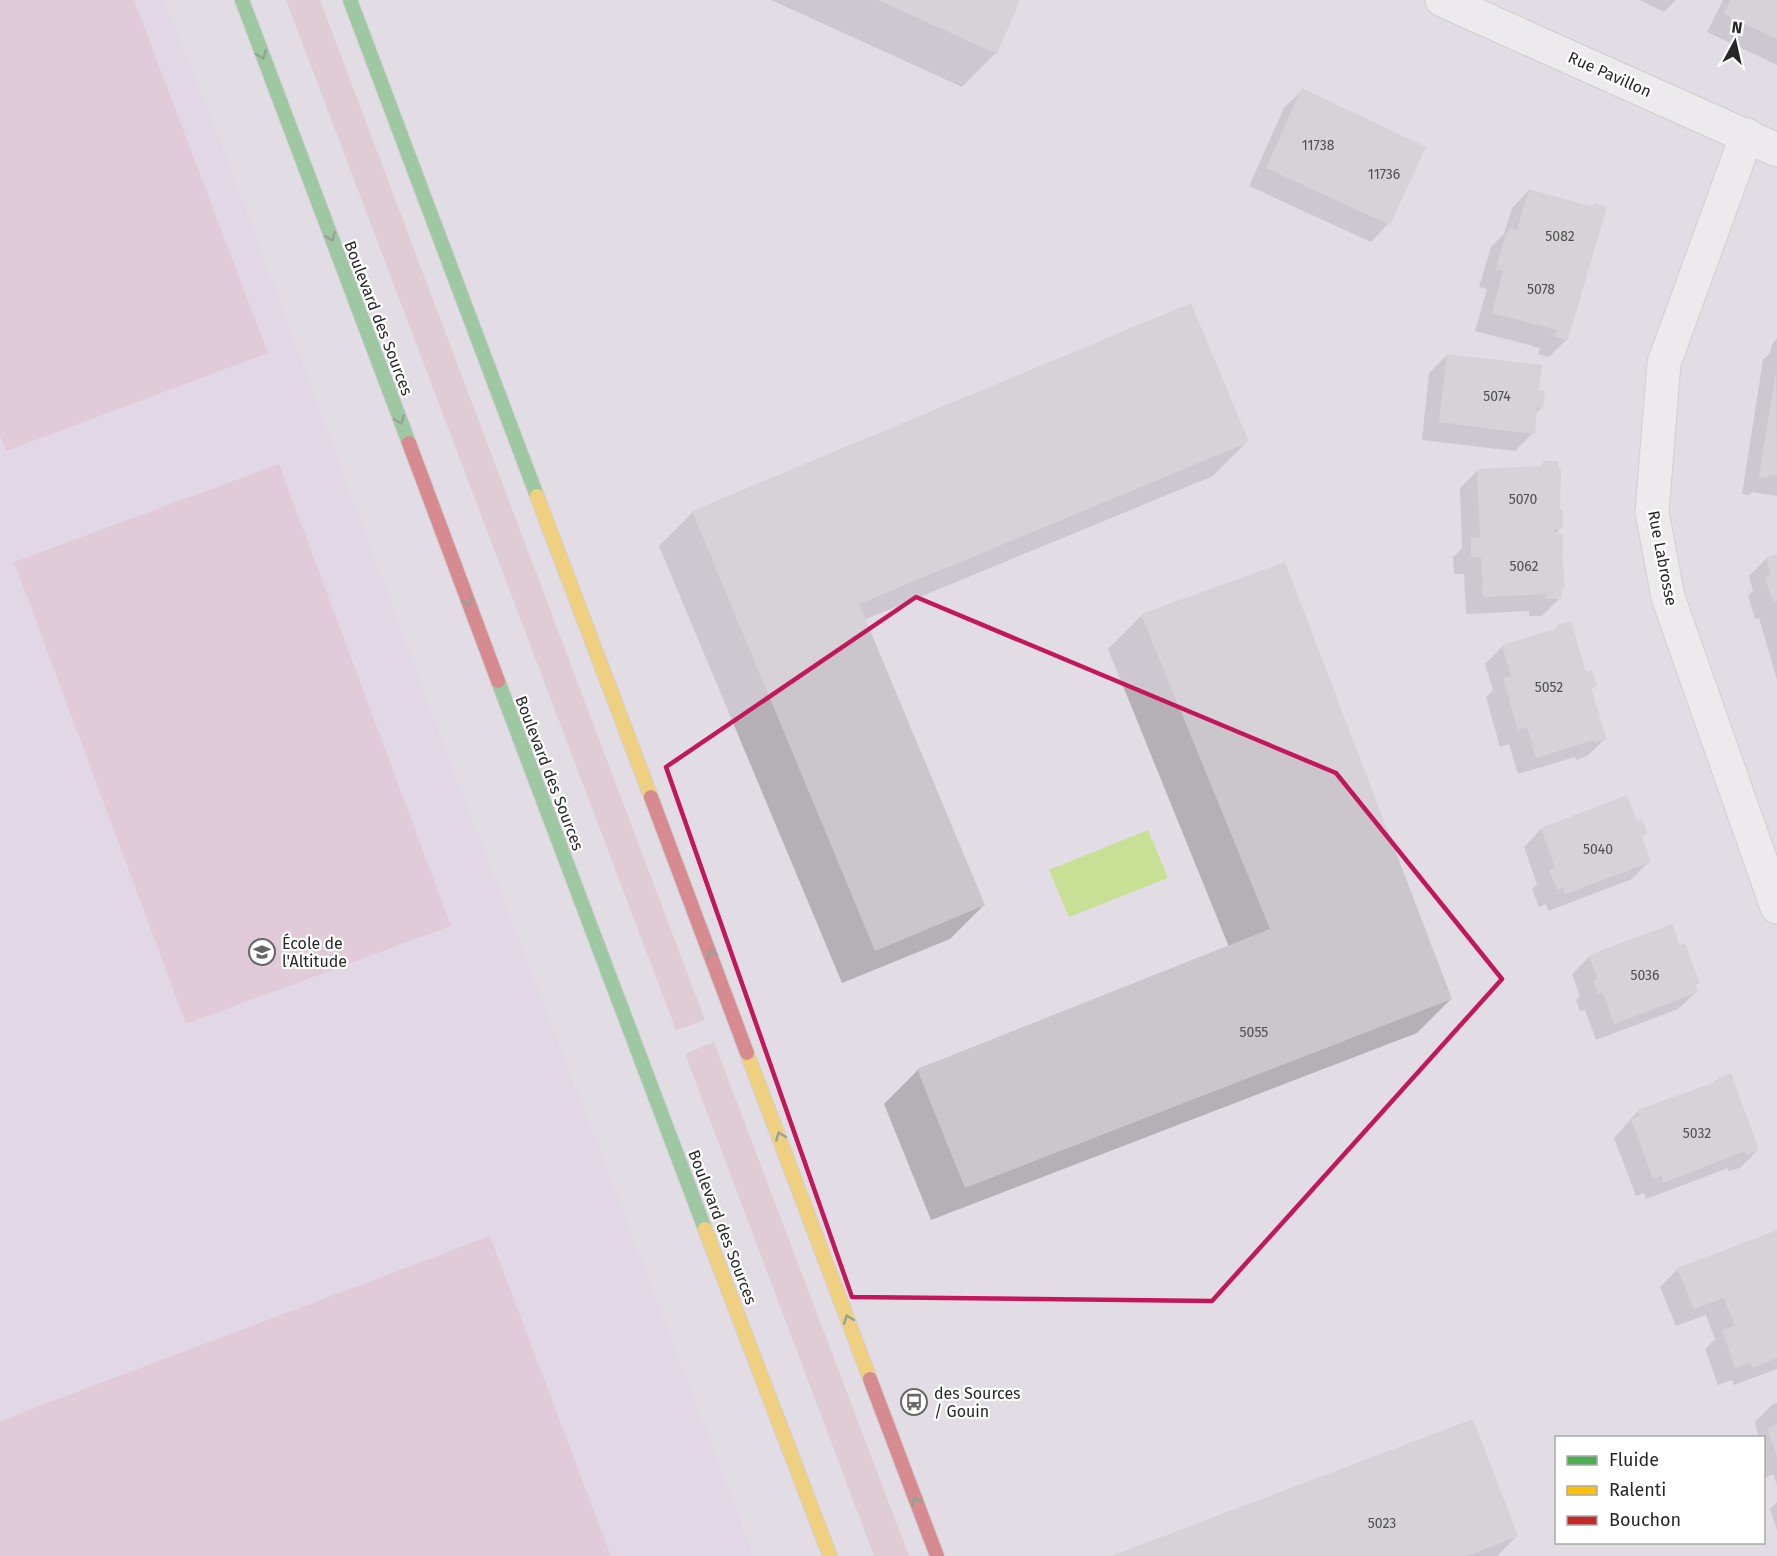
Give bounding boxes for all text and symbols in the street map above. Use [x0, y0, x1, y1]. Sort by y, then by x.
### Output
north arrow [1705, 12, 1765, 72]
text: N [1730, 17, 1744, 38]
street label: Rue Pavillon [1565, 48, 1654, 101]
one-way arrow [255, 49, 268, 60]
house number: 11738 [1302, 137, 1335, 154]
house number: 11736 [1368, 166, 1400, 183]
house number: 5082 [1545, 228, 1575, 245]
one-way arrow [324, 231, 336, 242]
street label: Boulevard des Sources [340, 238, 417, 398]
house number: 5078 [1527, 281, 1555, 298]
house number: 5074 [1483, 388, 1511, 405]
one-way arrow [392, 414, 405, 425]
house number: 5070 [1509, 491, 1537, 508]
street label: Rue Labrosse [1644, 509, 1681, 607]
house number: 5062 [1509, 558, 1539, 575]
one-way arrow [461, 596, 474, 607]
house number: 5052 [1535, 679, 1563, 696]
street label: Boulevard des Sources [511, 693, 588, 853]
house number: 5040 [1583, 841, 1613, 858]
place label: École de l'Altitude [282, 933, 347, 971]
school or university icon: École de l'Altitude [247, 937, 277, 967]
one-way arrow [706, 949, 718, 960]
house number: 5036 [1630, 967, 1660, 984]
house number: 5055 [1240, 1024, 1268, 1041]
house number: 5032 [1683, 1125, 1711, 1142]
one-way arrow [774, 1131, 787, 1142]
street label: Boulevard des Sources [684, 1147, 761, 1307]
one-way arrow [843, 1314, 856, 1324]
place label: des Sources / Gouin [934, 1384, 1021, 1421]
bus stop icon: des Sources / Gouin [899, 1387, 929, 1417]
legend [1555, 1436, 1765, 1544]
text: Fluide [1609, 1449, 1659, 1471]
text: Ralenti [1609, 1479, 1666, 1501]
one-way arrow [911, 1496, 924, 1507]
text: Bouchon [1609, 1509, 1681, 1531]
house number: 5023 [1368, 1515, 1396, 1532]

